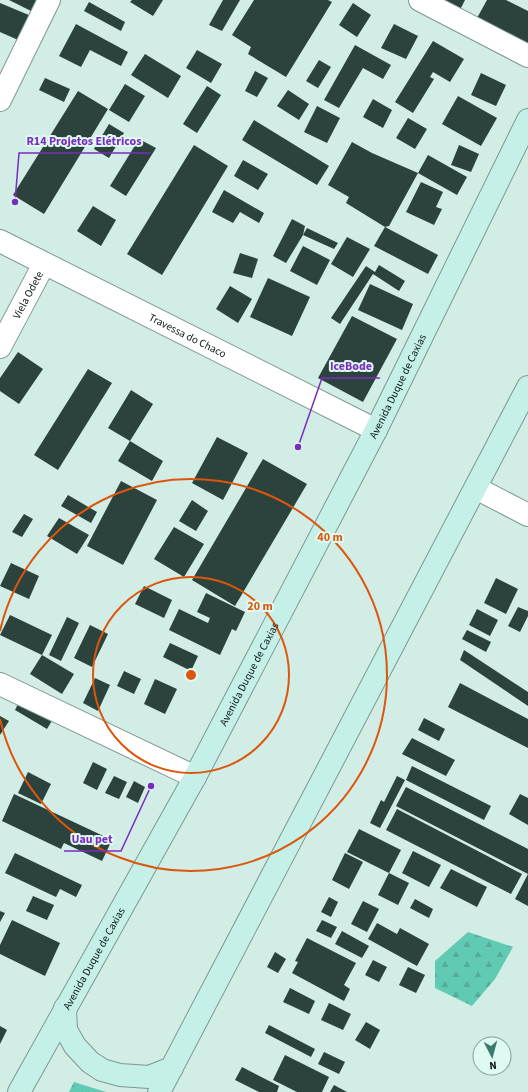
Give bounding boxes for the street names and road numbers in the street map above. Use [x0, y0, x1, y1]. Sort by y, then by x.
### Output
street label: Viela Odete [9, 268, 47, 322]
street label: Travessa do Chaco [146, 310, 229, 362]
street label: Avenida Duque de Caxias [366, 331, 430, 441]
street label: Avenida Duque de Caxias [216, 619, 283, 729]
street label: Avenida Duque de Caxias [59, 904, 129, 1013]

